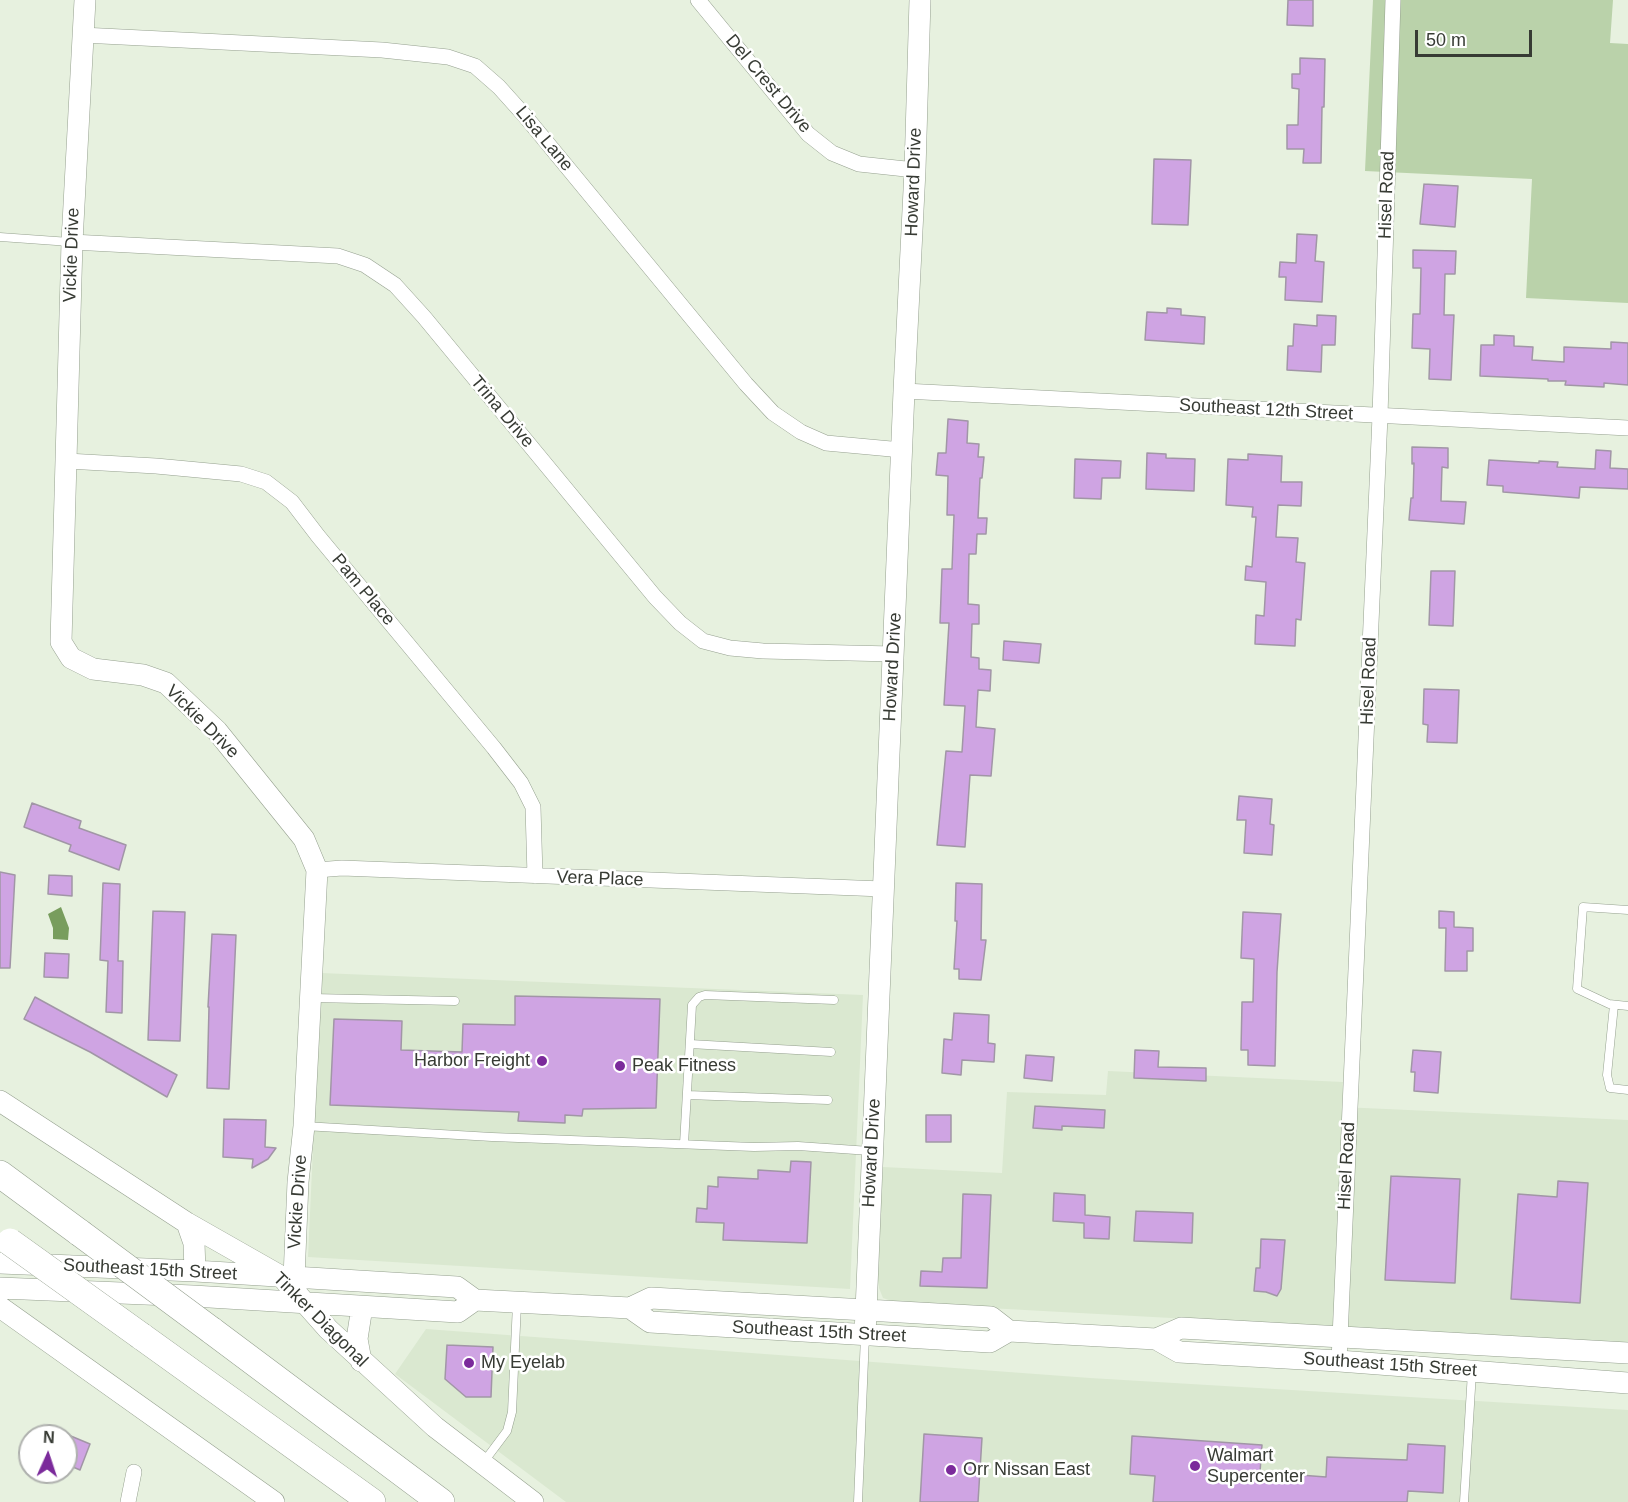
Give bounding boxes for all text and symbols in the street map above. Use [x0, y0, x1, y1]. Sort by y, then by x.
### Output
scale bar [1418, 18, 1535, 56]
street label: Del Crest Drive [721, 30, 815, 138]
text: 50 m [1426, 30, 1466, 50]
street label: Lisa Lane [511, 102, 577, 176]
street label: Howard Drive [901, 127, 927, 237]
street label: Hisel Road [1375, 151, 1399, 239]
street label: Vickie Drive [60, 207, 84, 303]
street label: Trina Drive [466, 372, 538, 452]
street label: Southeast 12th Street [1178, 395, 1354, 425]
street label: Pam Place [327, 550, 399, 630]
street label: Howard Drive [879, 612, 907, 722]
street label: Hisel Road [1357, 637, 1381, 725]
street label: Vickie Drive [161, 681, 243, 763]
street label: Vera Place [556, 867, 644, 891]
place label: Harbor Freight [414, 1050, 530, 1072]
marker: Harbor Freight [535, 1054, 549, 1068]
place label: Peak Fitness [632, 1055, 736, 1077]
marker: Peak Fitness [613, 1059, 627, 1073]
street label: Howard Drive [858, 1098, 886, 1208]
street label: Hisel Road [1334, 1121, 1360, 1211]
street label: Vickie Drive [284, 1154, 312, 1250]
street label: Southeast 15th Street [62, 1255, 238, 1285]
street label: Tinker Diagonal [268, 1268, 372, 1372]
street label: Southeast 15th Street [731, 1317, 907, 1347]
street label: Southeast 15th Street [1302, 1348, 1478, 1382]
place label: My Eyelab [481, 1352, 565, 1374]
marker: My Eyelab [462, 1356, 476, 1370]
north arrow [18, 1424, 78, 1484]
text: N [43, 1429, 55, 1446]
place label: Walmart Supercenter [1207, 1445, 1305, 1488]
place label: Orr Nissan East [963, 1459, 1090, 1481]
marker: Walmart Supercenter [1188, 1459, 1202, 1473]
marker: Orr Nissan East [944, 1463, 958, 1477]

